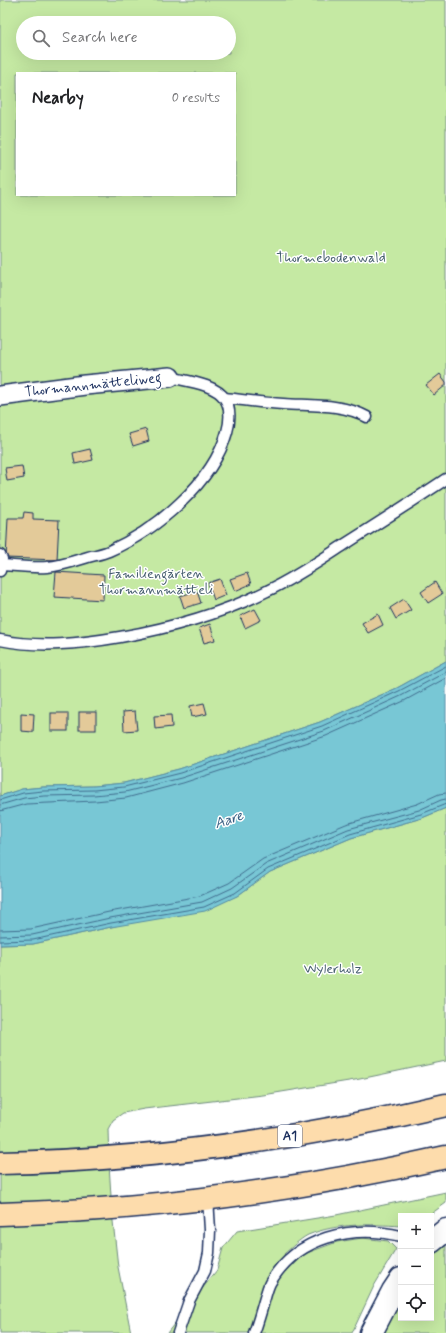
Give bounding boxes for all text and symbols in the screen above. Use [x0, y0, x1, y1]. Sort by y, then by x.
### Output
search box [16, 16, 236, 60]
icon: search [30, 27, 52, 49]
text: Search here [62, 28, 138, 48]
text: Nearby [32, 87, 84, 109]
text: 0 results [172, 90, 220, 107]
park label: Thormebodenwald [276, 249, 386, 267]
street label: Thormannmätteliweg [24, 369, 163, 403]
park label: Familiengärten Thormannmätteli [99, 565, 213, 599]
water label: Aare [212, 805, 247, 834]
park label: Wylerholz [304, 960, 363, 978]
road number: A1 [278, 1125, 302, 1147]
map controls [398, 1213, 434, 1321]
button: + [398, 1213, 434, 1249]
button: − [398, 1249, 434, 1285]
button: locate [398, 1285, 434, 1321]

